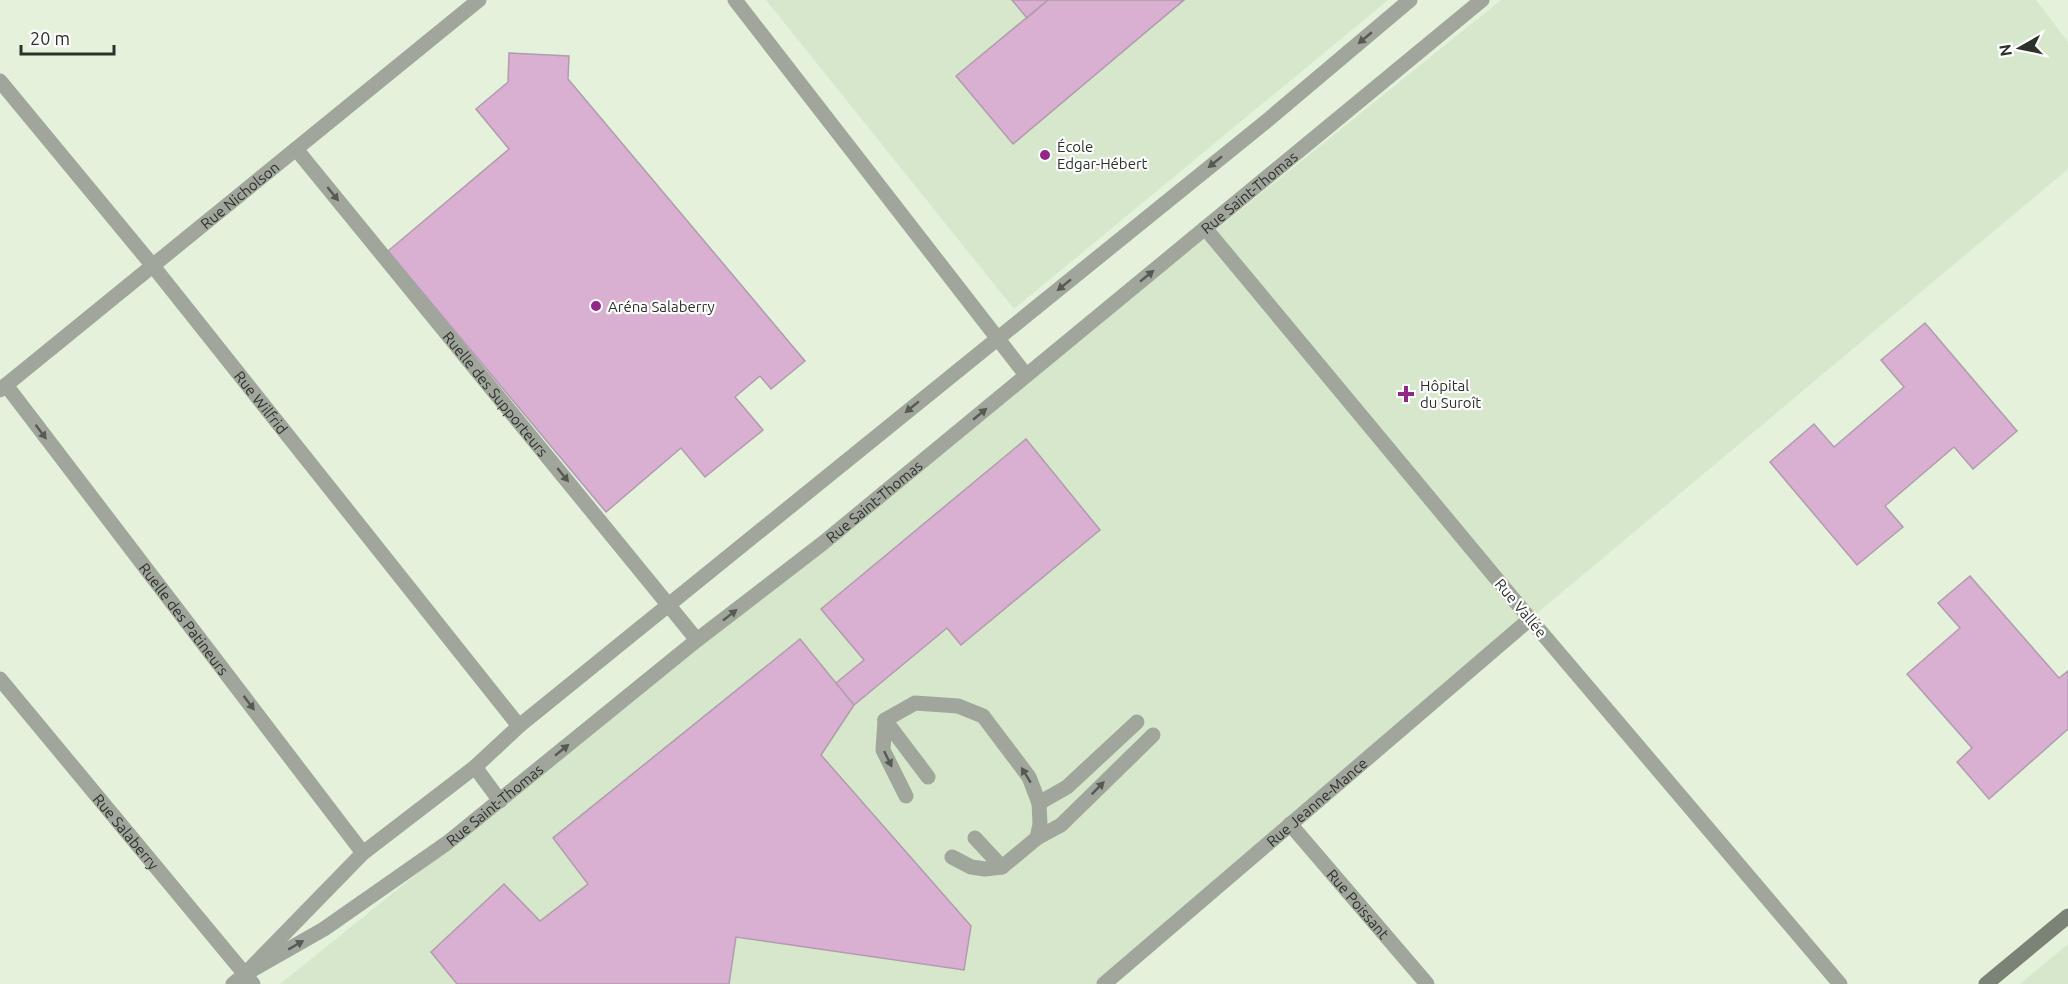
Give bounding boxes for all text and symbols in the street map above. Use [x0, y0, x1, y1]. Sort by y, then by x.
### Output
scale bar [21, 18, 114, 56]
north arrow [1990, 18, 2050, 78]
text: 20 m [30, 28, 70, 48]
one-way arrow [1357, 31, 1373, 44]
text: N [1995, 43, 2015, 58]
place label: École Edgar-Hébert [1057, 138, 1148, 172]
street label: Rue Saint-Thomas [1197, 147, 1301, 237]
marker: École Edgar-Hébert [1038, 148, 1052, 162]
one-way arrow [1207, 156, 1223, 169]
street label: Rue Nicholson [197, 158, 282, 232]
one-way arrow [327, 186, 340, 202]
one-way arrow [1139, 271, 1154, 283]
one-way arrow [1056, 279, 1071, 291]
place label: Aréna Salaberry [608, 298, 715, 315]
marker: Aréna Salaberry [589, 299, 603, 313]
street label: Ruelle des Supporteurs [440, 328, 552, 460]
street label: Rue Wilfrid [231, 367, 291, 437]
place label: Hôpital du Suroît [1420, 377, 1481, 411]
marker: Hôpital du Suroît [1397, 385, 1415, 403]
one-way arrow [904, 401, 920, 414]
one-way arrow [972, 407, 988, 420]
one-way arrow [35, 423, 47, 439]
street label: Rue Saint-Thomas [822, 456, 925, 546]
one-way arrow [556, 467, 569, 482]
street label: Ruelle des Patineurs [136, 559, 232, 678]
street label: Rue Vallée [1492, 575, 1550, 641]
one-way arrow [722, 609, 738, 621]
one-way arrow [242, 696, 254, 711]
one-way arrow [554, 744, 570, 757]
one-way arrow [883, 751, 893, 768]
street label: Rue Jeanne-Mance [1263, 754, 1371, 850]
street label: Rue Saint-Thomas [443, 760, 546, 849]
one-way arrow [1020, 767, 1031, 783]
one-way arrow [1090, 782, 1104, 796]
street label: Rue Salaberry [90, 790, 163, 873]
street label: Rue Poissant [1324, 866, 1393, 942]
one-way arrow [288, 940, 304, 951]

